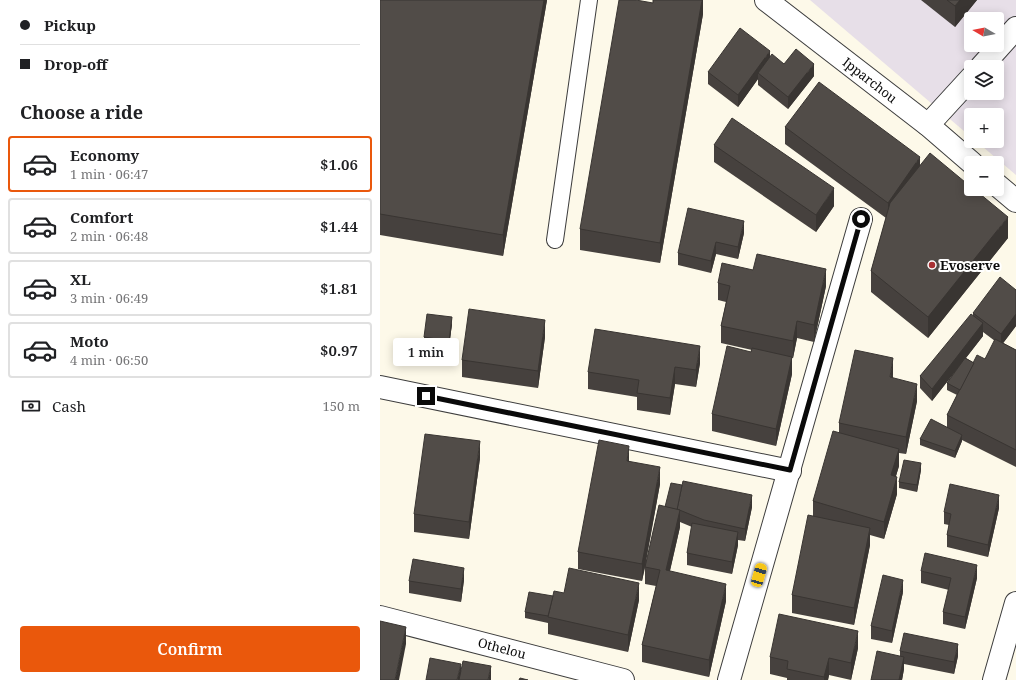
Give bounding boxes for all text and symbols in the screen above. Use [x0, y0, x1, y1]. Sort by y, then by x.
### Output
north arrow [964, 12, 1004, 52]
map controls [964, 12, 1004, 196]
text: Pickup [44, 15, 96, 35]
street label: Ipparchou [839, 53, 901, 107]
text: Drop-off [44, 54, 108, 74]
button: layers [964, 60, 1004, 100]
text: Choose a ride [20, 100, 143, 124]
button: + [964, 108, 1004, 148]
text: Economy [70, 145, 139, 165]
icon: car [22, 146, 58, 182]
text: $1.06 [320, 154, 358, 174]
button: − [964, 156, 1004, 196]
text: 1 min · 06:47 [70, 165, 148, 183]
text: Comfort [70, 207, 133, 227]
icon: car [22, 208, 58, 244]
route start [852, 210, 870, 228]
text: $1.44 [320, 216, 358, 236]
text: 2 min · 06:48 [70, 227, 148, 245]
place label: Evoserve [940, 256, 1000, 274]
marker: Evoserve [927, 260, 937, 270]
text: XL [70, 269, 91, 289]
icon: car [22, 270, 58, 306]
text: $1.81 [320, 278, 358, 298]
text: 3 min · 06:49 [70, 289, 148, 307]
text: Moto [70, 331, 109, 351]
icon: car [22, 332, 58, 368]
callout: 1 min [393, 338, 459, 366]
text: $0.97 [320, 340, 358, 360]
text: 1 min [408, 343, 444, 361]
text: 4 min · 06:50 [70, 351, 148, 369]
route end [417, 387, 435, 405]
icon: cash [20, 395, 42, 417]
text: Cash [52, 396, 86, 416]
text: 150 m [323, 397, 360, 415]
car [750, 562, 768, 588]
button: Confirm [20, 626, 360, 672]
street label: Othelou [476, 633, 528, 663]

